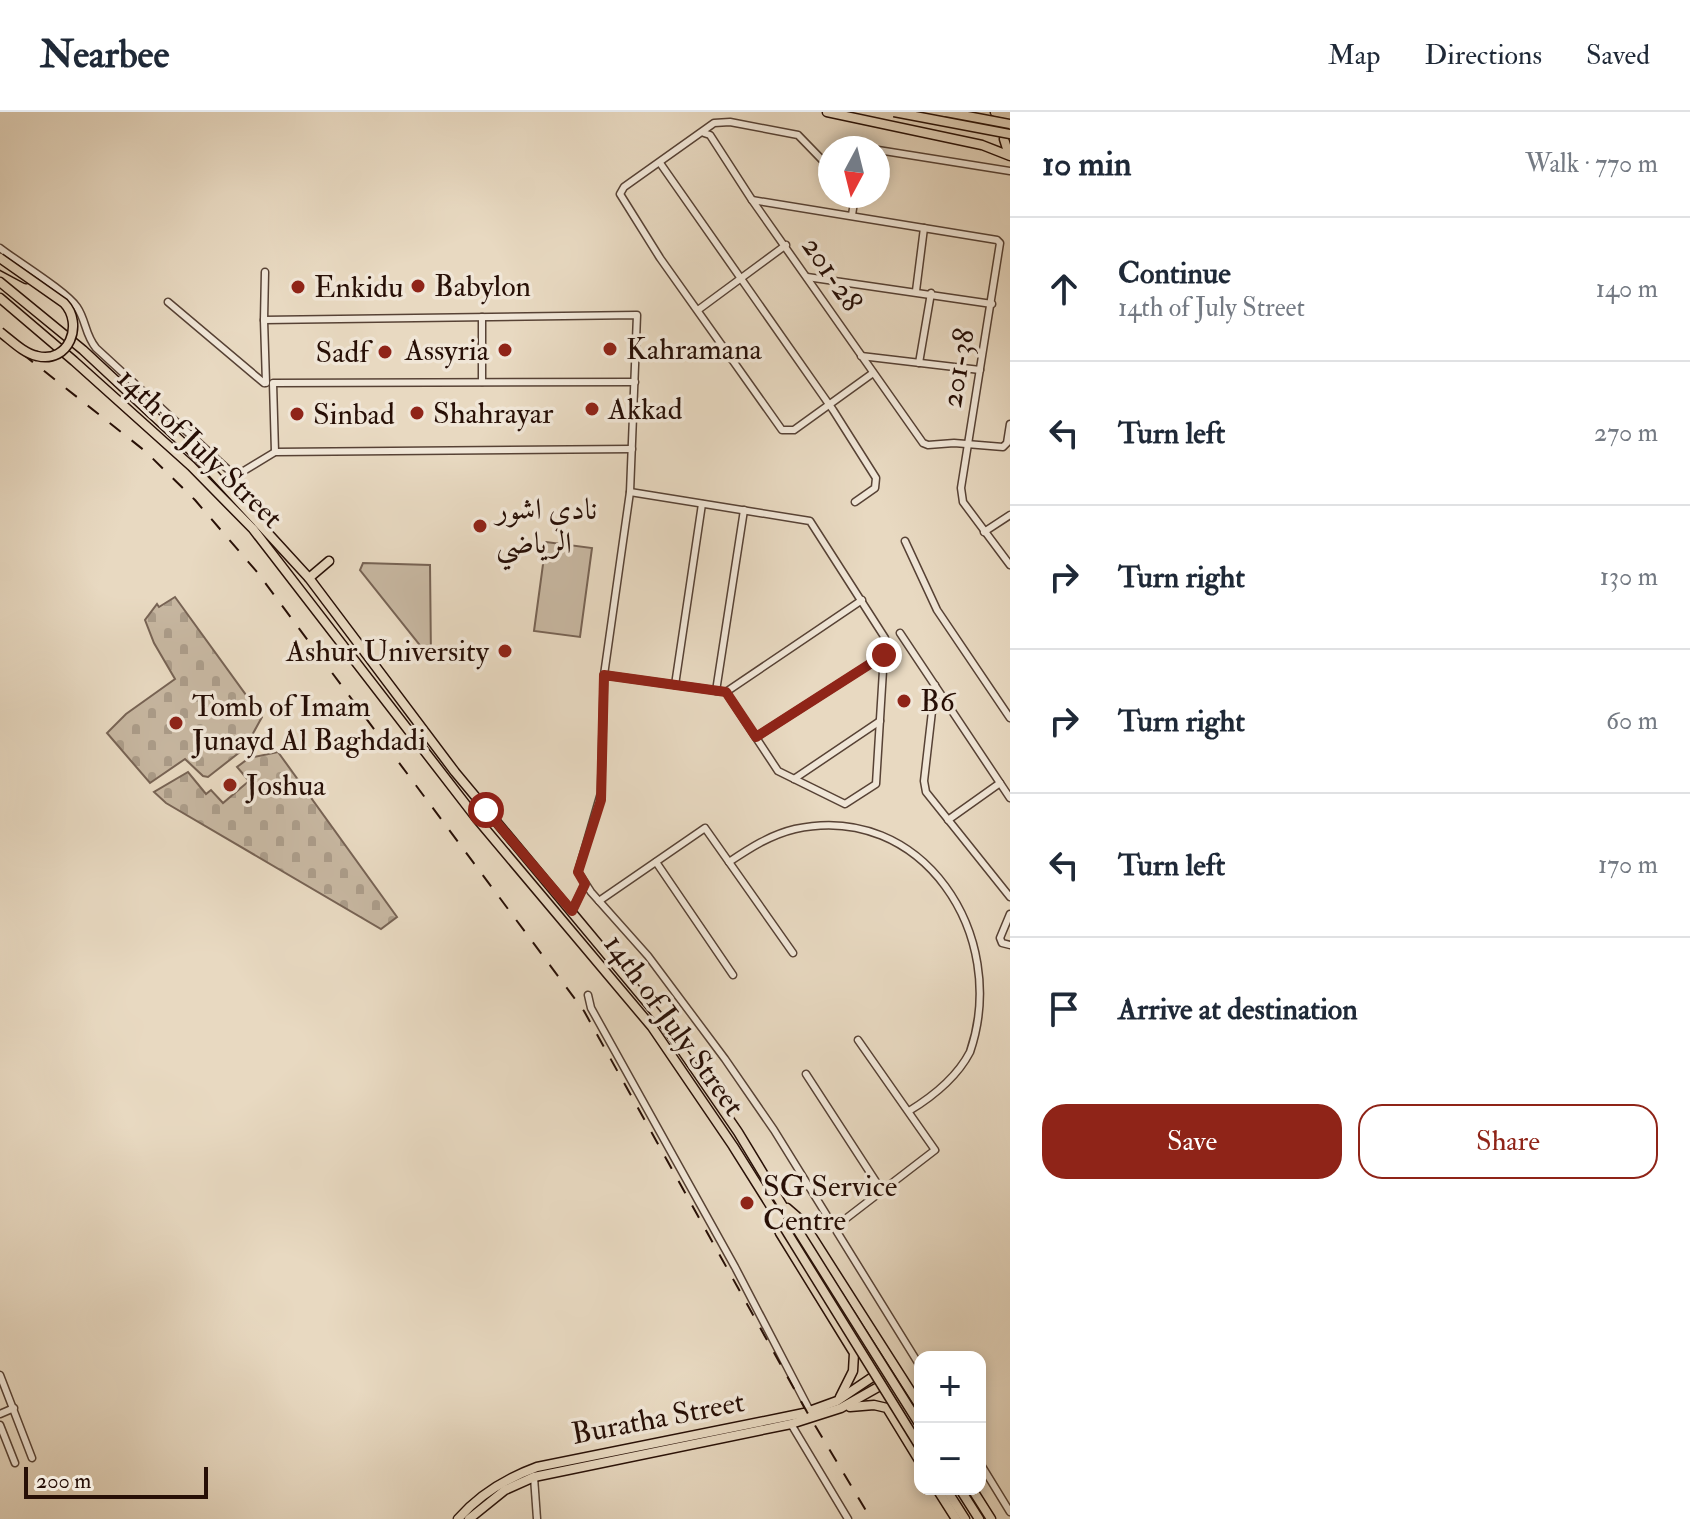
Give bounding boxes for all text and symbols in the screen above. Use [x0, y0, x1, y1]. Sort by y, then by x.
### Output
text: Nearbee [40, 31, 169, 79]
text: Map [1328, 38, 1381, 73]
text: Directions [1425, 38, 1542, 73]
text: Saved [1586, 38, 1650, 73]
north arrow [818, 136, 890, 208]
text: 10 min [1042, 143, 1131, 186]
text: Walk · 770 m [1525, 148, 1658, 180]
street label: 201-28 [793, 229, 871, 319]
text: Continue [1118, 255, 1231, 292]
icon: ahead [1042, 267, 1086, 311]
place label: Babylon [434, 268, 531, 305]
place label: Enkidu [314, 269, 404, 306]
text: 140 m [1596, 273, 1658, 305]
marker: Babylon [409, 277, 427, 295]
marker: Enkidu [289, 278, 307, 296]
text: 14th of July Street [1118, 292, 1305, 324]
street label: 201-38 [933, 326, 983, 410]
place label: Kahramana [626, 331, 763, 368]
place label: Assyria [404, 332, 490, 369]
place label: Sadf [315, 334, 373, 371]
marker: Kahramana [601, 340, 619, 358]
marker: Assyria [496, 341, 514, 359]
marker: Sadf [376, 343, 394, 361]
street label: 14th of July Street [110, 360, 291, 536]
place label: Akkad [607, 391, 683, 428]
place label: Shahrayar [433, 395, 553, 432]
place label: Sinbad [313, 396, 395, 433]
marker: Akkad [583, 400, 601, 418]
marker: Shahrayar [408, 404, 426, 422]
marker: Sinbad [288, 405, 306, 423]
icon: left [1042, 411, 1086, 455]
text: Turn left [1118, 415, 1225, 452]
text: 270 m [1594, 417, 1658, 449]
place label: نادي اشور الرياضي [493, 491, 597, 571]
marker: نادي اشور الرياضي [471, 517, 489, 535]
icon: right [1042, 555, 1086, 599]
text: Turn right [1118, 559, 1245, 596]
text: 130 m [1600, 561, 1658, 593]
place label: Ashur University [285, 633, 490, 670]
route end [866, 637, 902, 673]
marker: Ashur University [496, 642, 514, 660]
place label: B6 [920, 683, 957, 720]
place label: Tomb of Imam Junayd Al Baghdadi [191, 688, 426, 759]
marker: B6 [895, 692, 913, 710]
icon: right [1042, 699, 1086, 743]
text: Turn right [1118, 703, 1245, 740]
text: 60 m [1606, 705, 1658, 737]
marker: Tomb of Imam Junayd Al Baghdadi [167, 714, 185, 732]
place label: Joshua [245, 767, 326, 804]
marker: Joshua [221, 776, 239, 794]
route start [468, 792, 504, 828]
icon: left [1042, 843, 1086, 887]
text: Turn left [1118, 847, 1225, 884]
text: 170 m [1598, 849, 1658, 881]
street label: 14th of July Street [596, 927, 752, 1123]
icon: arrive [1042, 987, 1086, 1031]
text: Arrive at destination [1118, 991, 1358, 1028]
button: Save [1042, 1104, 1342, 1179]
button: Share [1358, 1104, 1658, 1179]
place label: SG Service Centre [763, 1168, 897, 1239]
marker: SG Service Centre [738, 1194, 756, 1212]
map controls [914, 1351, 986, 1495]
button: + [914, 1351, 986, 1423]
street label: Buratha Street [569, 1383, 748, 1453]
button: − [914, 1423, 986, 1495]
scale bar [24, 1463, 208, 1499]
text: 200 m [36, 1467, 91, 1495]

